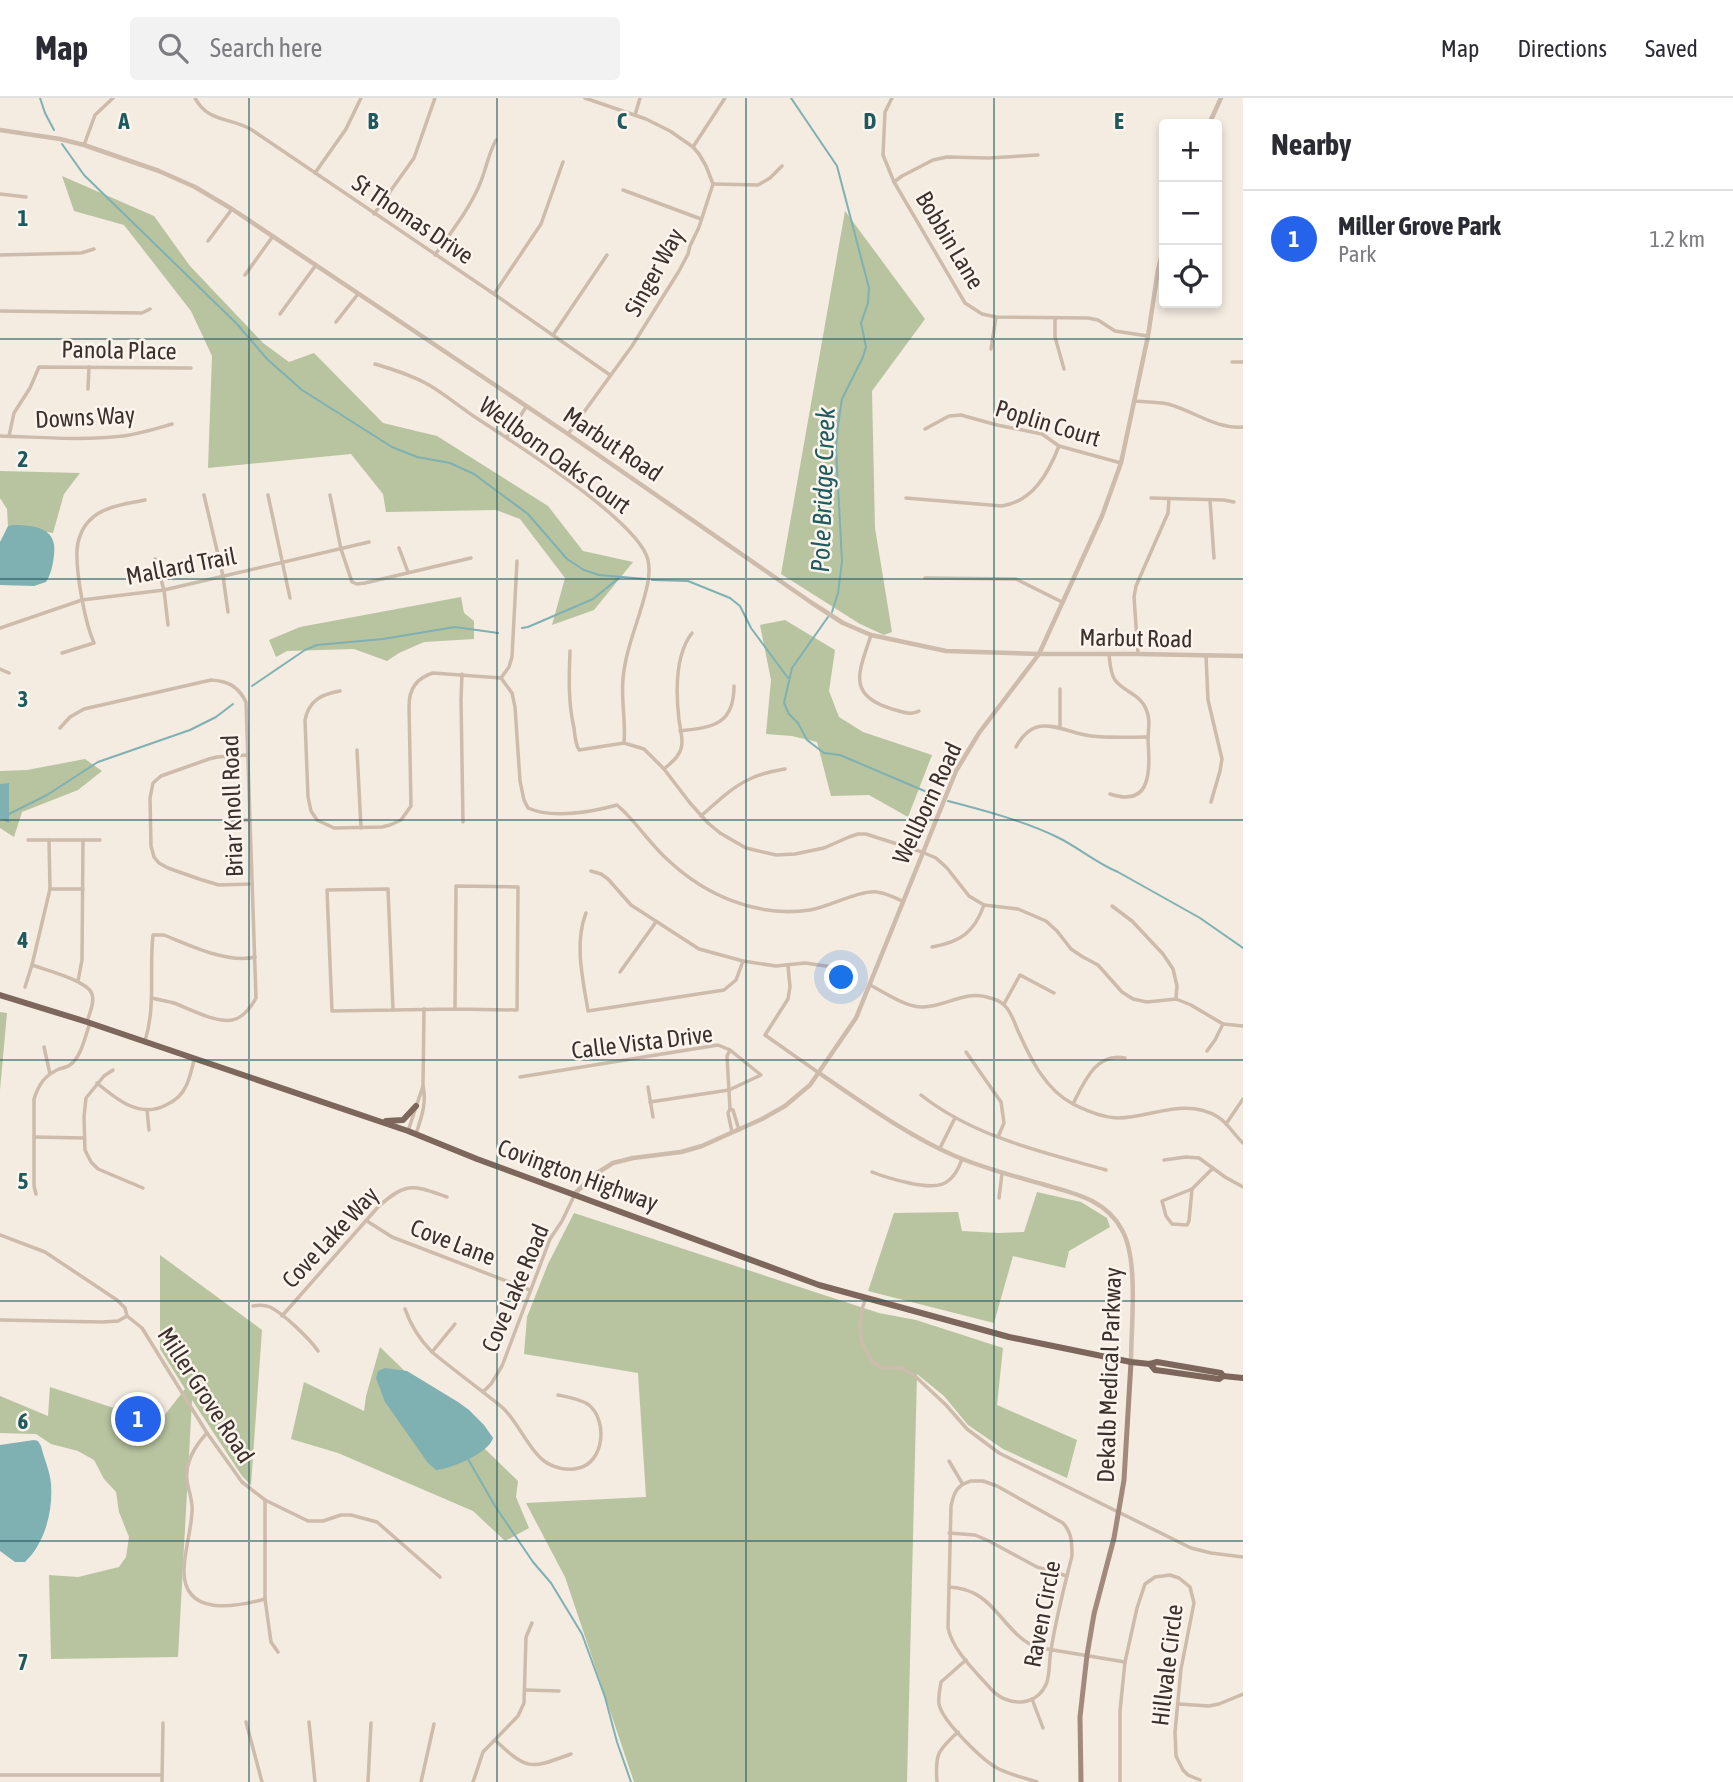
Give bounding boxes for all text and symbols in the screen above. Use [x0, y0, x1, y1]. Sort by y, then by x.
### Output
search box [130, 17, 620, 80]
text: Map [35, 29, 88, 67]
icon: search [154, 29, 192, 67]
text: Search here [210, 33, 322, 63]
text: Map [1441, 35, 1479, 62]
text: Directions [1517, 35, 1607, 62]
text: Saved [1645, 35, 1698, 62]
text: A [117, 108, 130, 134]
text: B [368, 108, 379, 134]
text: C [617, 108, 628, 134]
text: D [864, 108, 877, 134]
text: E [1114, 108, 1124, 134]
map controls [1159, 119, 1222, 308]
button: + [1159, 119, 1222, 182]
text: Nearby [1271, 127, 1351, 161]
street label: St Thomas Drive [347, 169, 479, 269]
button: − [1159, 182, 1222, 245]
street label: Bobbin Lane [910, 186, 990, 294]
text: 1 [18, 205, 29, 231]
text: Miller Grove Park [1338, 211, 1501, 241]
street label: Singer Way [619, 223, 689, 321]
text: 1 [1289, 226, 1299, 252]
text: 1.2 km [1649, 226, 1705, 252]
text: Park [1338, 241, 1376, 267]
button: locate [1159, 245, 1222, 308]
street label: Panola Place [61, 335, 177, 365]
street label: Wellborn Oaks Court [474, 391, 636, 519]
street label: Poplin Court [992, 394, 1104, 452]
street label: Downs Way [34, 401, 136, 433]
street label: Marbut Road [558, 401, 668, 487]
water label: Pole Bridge Creek [805, 406, 841, 573]
text: 2 [18, 446, 28, 472]
street label: Mallard Trail [124, 542, 239, 590]
street label: Marbut Road [1079, 624, 1193, 652]
text: 3 [18, 686, 28, 712]
street label: Briar Knoll Road [216, 735, 248, 877]
street label: Wellborn Road [887, 738, 967, 868]
text: 4 [17, 927, 29, 953]
your location [824, 960, 858, 994]
street label: Calle Vista Drive [570, 1020, 714, 1064]
street label: Covington Highway [494, 1133, 662, 1217]
text: 5 [18, 1168, 29, 1194]
street label: Cove Lake Way [276, 1181, 384, 1293]
street label: Cove Lane [407, 1214, 499, 1270]
street label: Cove Lake Road [476, 1220, 554, 1356]
street label: Dekalb Medical Parkway [1092, 1267, 1126, 1483]
street label: Miller Grove Road [152, 1322, 260, 1468]
pin: 1 [115, 1393, 161, 1445]
text: 6 [18, 1408, 29, 1434]
street label: Raven Circle [1018, 1558, 1066, 1670]
street label: Hillvale Circle [1146, 1603, 1188, 1727]
text: 7 [18, 1649, 28, 1675]

